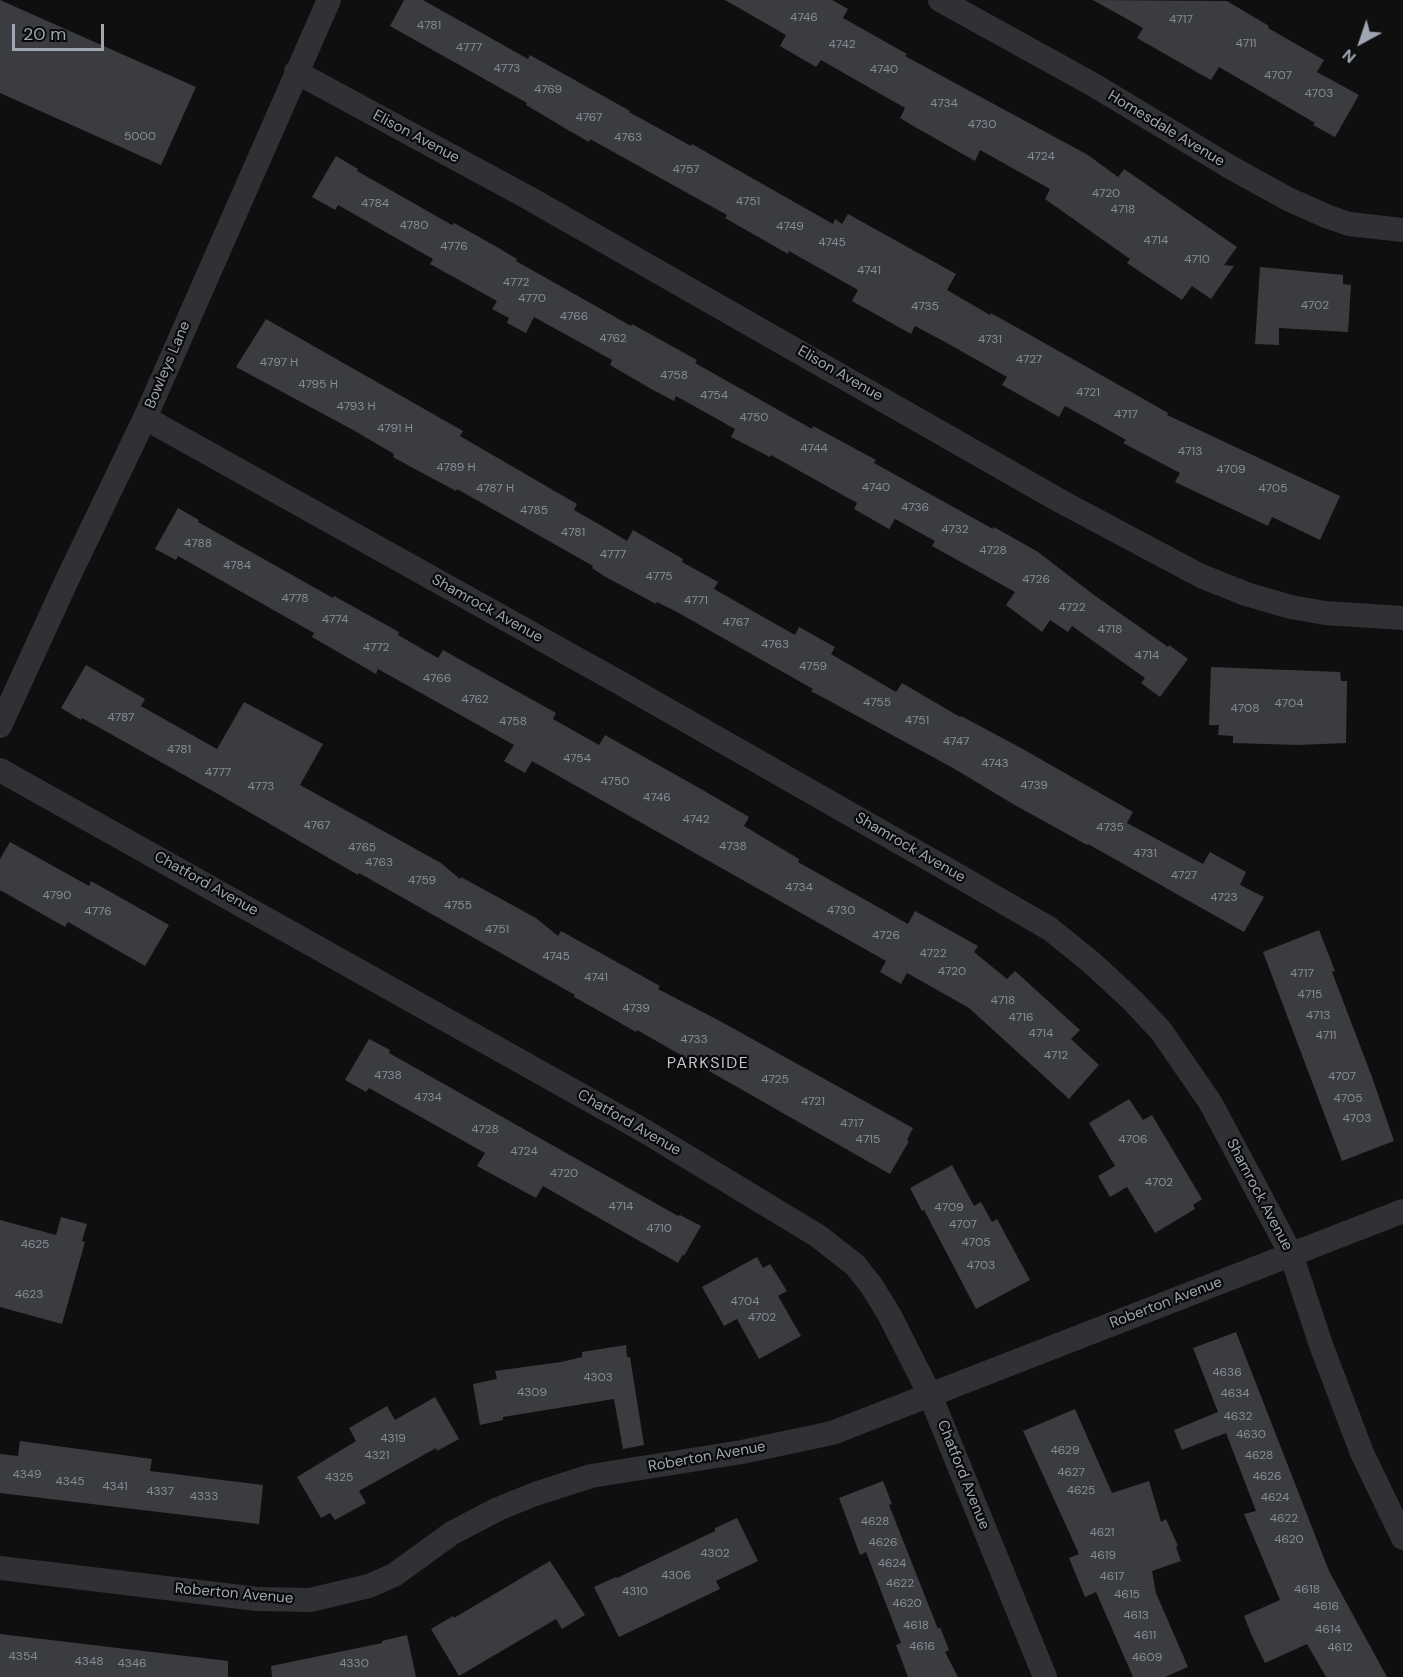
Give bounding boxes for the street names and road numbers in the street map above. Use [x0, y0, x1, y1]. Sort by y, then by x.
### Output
street label: Homesdale Avenue [1104, 87, 1228, 171]
street label: Elison Avenue [370, 107, 462, 167]
street label: Bowleys Lane [141, 319, 195, 411]
street label: Elison Avenue [794, 342, 886, 406]
street label: Shamrock Avenue [428, 571, 546, 647]
street label: Shamrock Avenue [852, 809, 968, 887]
street label: Chatford Avenue [151, 848, 261, 920]
street label: Chatford Avenue [574, 1086, 684, 1160]
street label: Shamrock Avenue [1222, 1136, 1296, 1254]
street label: Roberton Avenue [1107, 1273, 1225, 1333]
street label: Chatford Avenue [933, 1418, 993, 1532]
street label: Roberton Avenue [647, 1438, 767, 1476]
street label: Roberton Avenue [174, 1580, 294, 1608]

